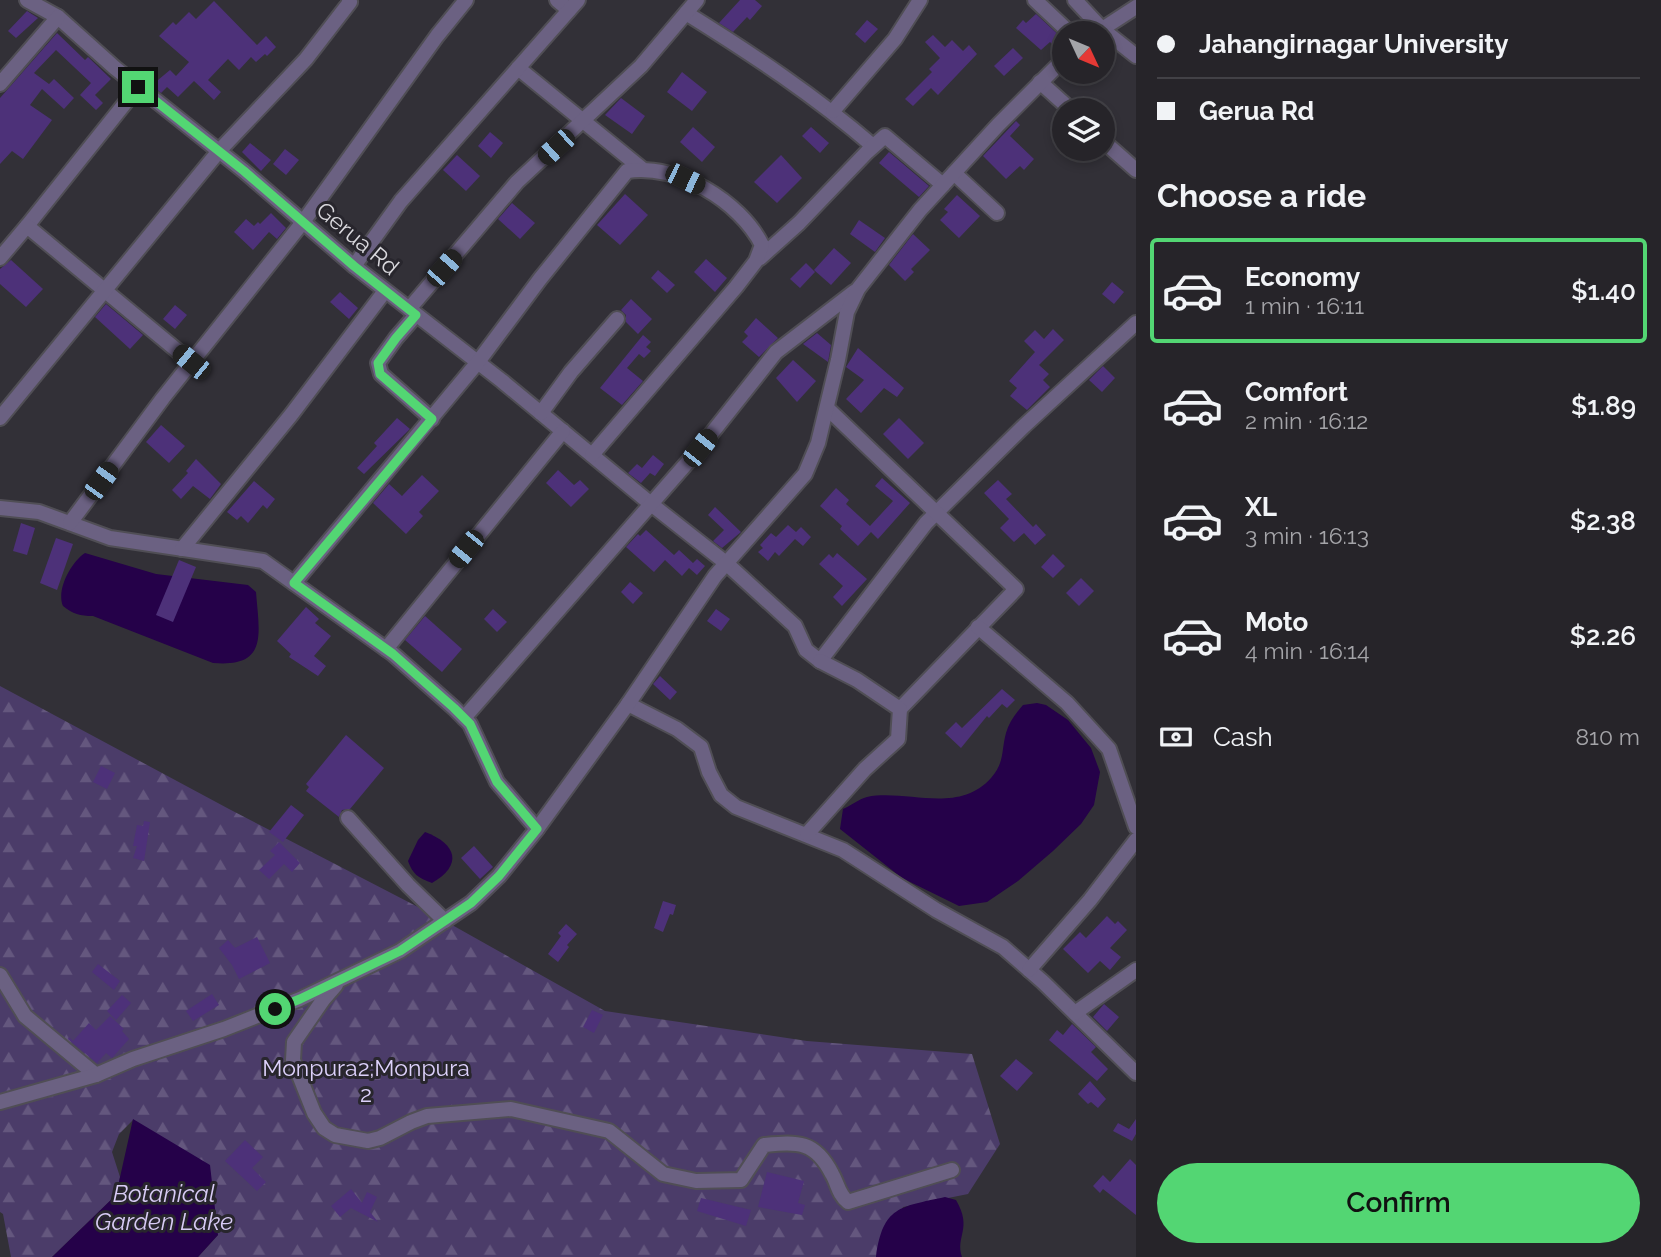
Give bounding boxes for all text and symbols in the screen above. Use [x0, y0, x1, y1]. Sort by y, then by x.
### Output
north arrow [1052, 21, 1115, 84]
map controls [1052, 21, 1115, 161]
text: Jahangirnagar University [1199, 29, 1509, 59]
route end [122, 71, 154, 103]
text: Gerua Rd [1199, 96, 1314, 126]
button: layers [1052, 98, 1115, 161]
car [534, 125, 579, 169]
car [662, 160, 709, 198]
text: Choose a ride [1157, 177, 1366, 214]
street label: Gerua Rd [311, 196, 405, 280]
car [423, 245, 466, 291]
icon: car [1161, 259, 1224, 322]
text: Economy [1245, 262, 1360, 292]
text: $1.40 [1571, 276, 1636, 306]
text: 1 min · 16:11 [1245, 292, 1364, 319]
car [169, 341, 214, 383]
icon: car [1161, 374, 1224, 437]
text: Comfort [1245, 377, 1348, 407]
text: $1.89 [1571, 391, 1636, 421]
text: 2 min · 16:12 [1245, 407, 1368, 434]
car [679, 425, 722, 471]
car [81, 458, 122, 504]
icon: car [1161, 489, 1224, 552]
text: XL [1245, 492, 1277, 522]
text: $2.38 [1570, 506, 1636, 536]
text: 3 min · 16:13 [1245, 522, 1369, 549]
car [445, 526, 488, 572]
icon: car [1161, 604, 1224, 667]
text: Moto [1245, 607, 1308, 637]
text: $2.26 [1570, 621, 1636, 651]
text: 4 min · 16:14 [1245, 637, 1370, 664]
icon: cash [1157, 718, 1195, 756]
text: Cash [1213, 722, 1273, 752]
text: 810 m [1575, 723, 1640, 750]
route start [259, 993, 291, 1025]
park label: Monpura2;Monpura 2 [262, 1054, 470, 1107]
button: Confirm [1157, 1163, 1640, 1243]
water label: Botanical Garden Lake [95, 1179, 233, 1236]

